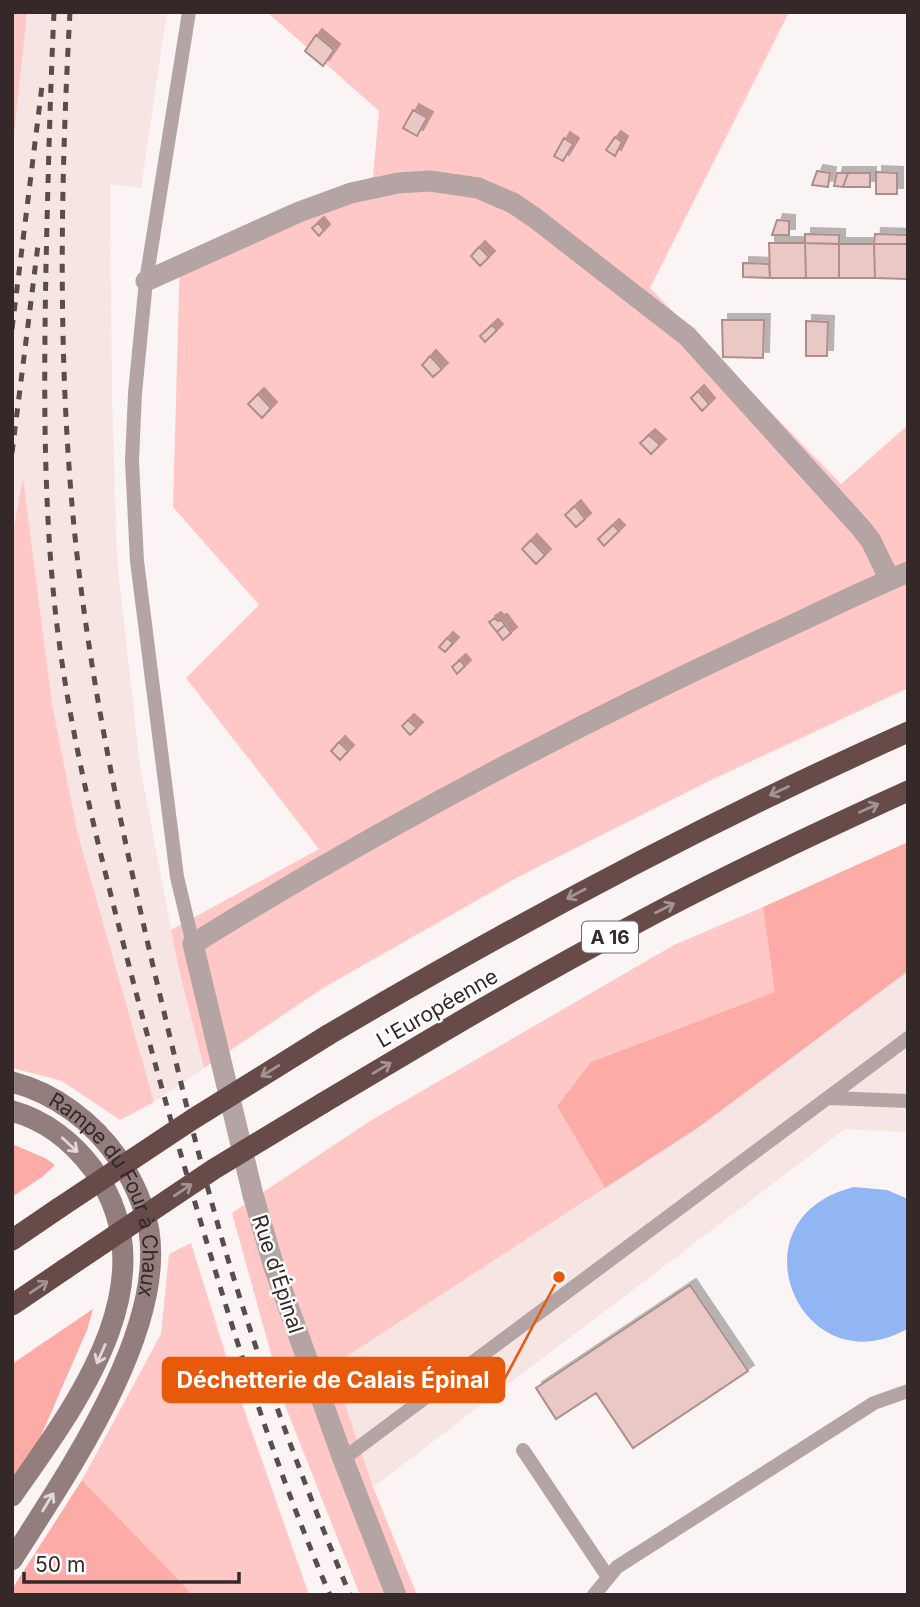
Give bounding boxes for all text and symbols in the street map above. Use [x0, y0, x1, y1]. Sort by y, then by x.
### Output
one-way arrow [769, 785, 790, 798]
one-way arrow [858, 801, 879, 815]
one-way arrow [566, 888, 587, 901]
one-way arrow [654, 901, 675, 915]
road number: A 16 [582, 922, 638, 953]
street label: L'Européenne [372, 963, 502, 1053]
one-way arrow [371, 1061, 391, 1075]
one-way arrow [260, 1064, 280, 1078]
street label: Rampe du Four à Chaux [45, 1087, 163, 1300]
one-way arrow [61, 1136, 79, 1153]
one-way arrow [172, 1183, 192, 1197]
street label: Rue d'Épinal [247, 1211, 310, 1336]
one-way arrow [28, 1280, 48, 1294]
one-way arrow [94, 1343, 107, 1365]
callout: Déchetterie de Calais Épinal [163, 1358, 504, 1402]
text: Déchetterie de Calais Épinal [176, 1366, 490, 1394]
one-way arrow [41, 1493, 56, 1512]
scale bar [24, 1540, 240, 1584]
text: 50 m [35, 1552, 85, 1577]

